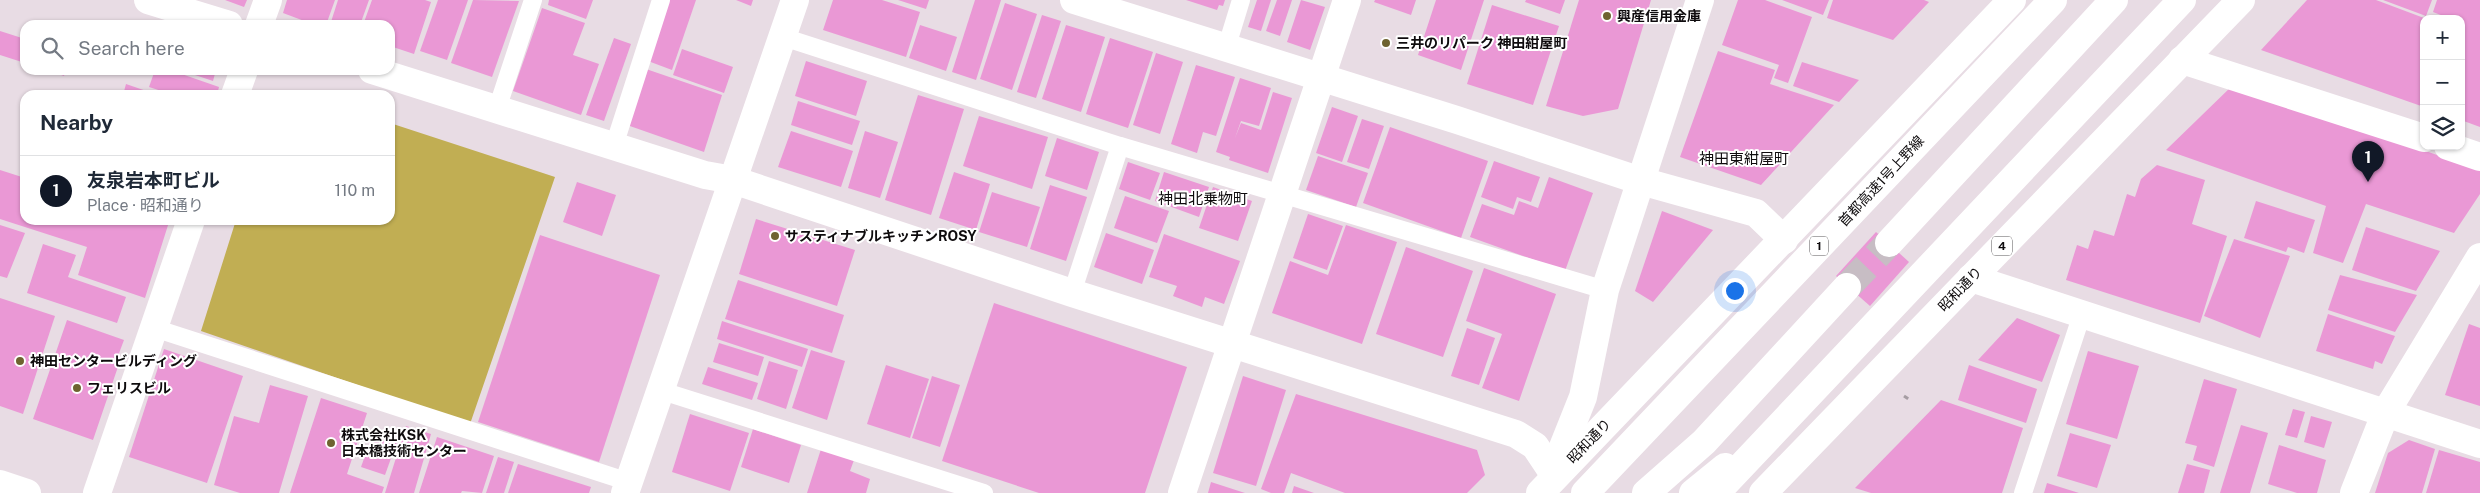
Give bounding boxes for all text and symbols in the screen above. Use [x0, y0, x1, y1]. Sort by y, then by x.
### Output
place label: 興産信用金庫 [1617, 8, 1701, 24]
marker: 興産信用金庫 [1601, 10, 1613, 22]
map controls [2420, 15, 2465, 150]
button: + [2420, 15, 2465, 60]
search box [20, 20, 395, 75]
icon: search [38, 34, 66, 62]
place label: 三井のリパーク 神田紺屋町 [1396, 35, 1567, 51]
text: Search here [78, 37, 185, 59]
marker: 三井のリパーク 神田紺屋町 [1380, 37, 1392, 49]
button: − [2420, 60, 2465, 105]
button: layers [2420, 105, 2465, 150]
text: Nearby [40, 110, 113, 135]
street label: 首都高速1号上野線 [1835, 133, 1927, 229]
pin: 1 [2352, 141, 2384, 182]
district label: 神田東紺屋町 [1699, 150, 1789, 167]
text: 友泉岩本町ビル [87, 169, 220, 191]
text: 1 [53, 181, 59, 200]
text: 110 m [334, 181, 375, 200]
district label: 神田北乗物町 [1158, 190, 1248, 207]
text: Place · 昭和通り [87, 196, 204, 215]
place label: サスティナブルキッチンROSY [785, 228, 977, 244]
marker: サスティナブルキッチンROSY [769, 230, 781, 242]
road number: 1 [1810, 237, 1828, 256]
road number: 4 [1992, 237, 2012, 256]
street label: 昭和通り [1935, 263, 1985, 315]
your location [1722, 278, 1748, 304]
place label: 神田センタービルディング [30, 353, 197, 369]
marker: 神田センタービルディング [14, 355, 26, 367]
place label: フェリスビル [87, 380, 171, 396]
marker: フェリスビル [71, 382, 83, 394]
street label: 昭和通り [1564, 415, 1614, 467]
place label: 株式会社KSK 日本橋技術センター [341, 427, 467, 459]
marker: 株式会社KSK 日本橋技術センター [325, 437, 337, 449]

